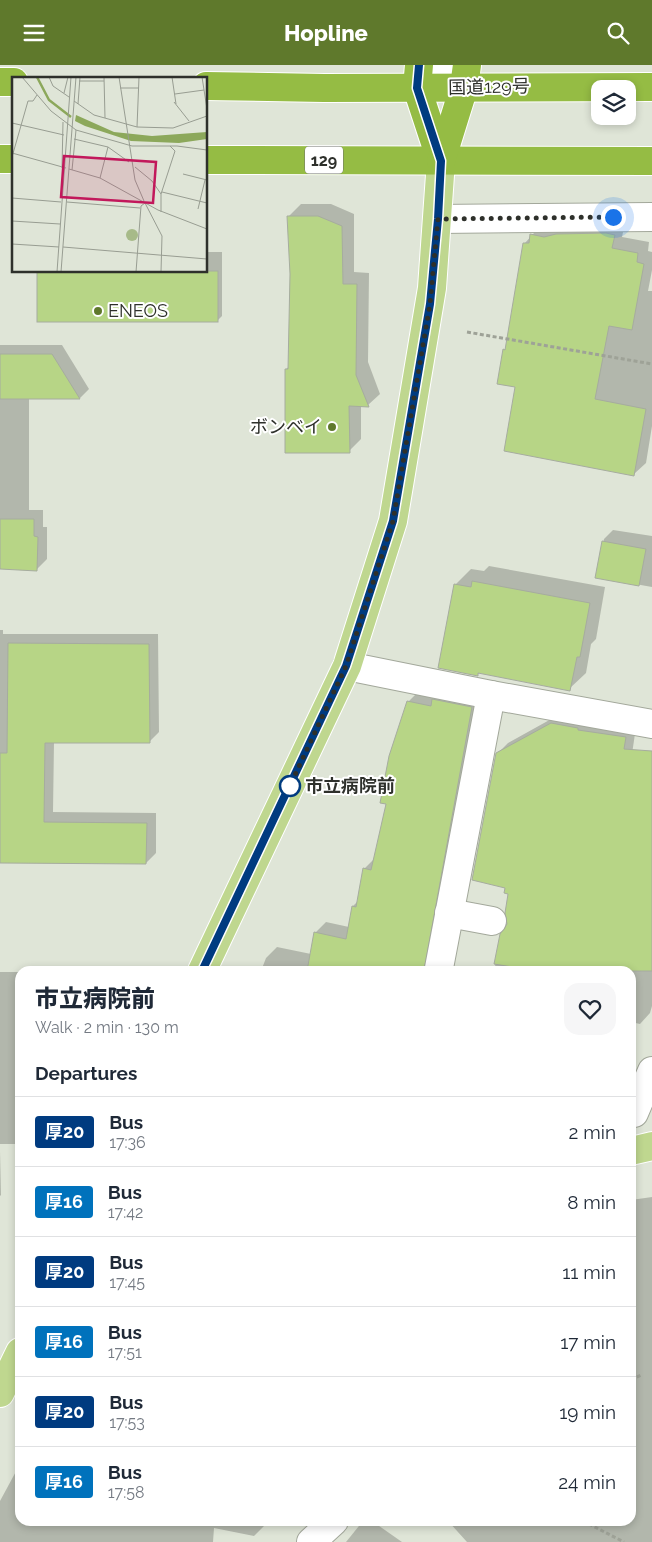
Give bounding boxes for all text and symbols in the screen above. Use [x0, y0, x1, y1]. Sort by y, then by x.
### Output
icon: menu [20, 19, 48, 47]
icon: search [604, 19, 632, 47]
text: Hopline [284, 20, 368, 46]
street label: 国道129号 [448, 75, 530, 98]
inset map [12, 77, 208, 273]
map controls [591, 80, 636, 125]
button: layers [591, 80, 636, 125]
road number: 129 [305, 147, 343, 173]
your location [601, 205, 626, 230]
place label: ENEOS [108, 300, 168, 321]
marker: ENEOS [92, 305, 104, 317]
place label: ボンベイ [250, 416, 322, 437]
marker: ボンベイ [326, 421, 338, 433]
marker: 市立病院前 [279, 775, 301, 797]
place label: 市立病院前 [305, 775, 395, 796]
button: heart [564, 983, 616, 1035]
text: 市立病院前 [35, 984, 155, 1013]
text: Walk · 2 min · 130 m [35, 1018, 179, 1037]
text: Departures [35, 1062, 137, 1084]
text: Bus [109, 1111, 143, 1133]
text: 厚20 [45, 1121, 84, 1142]
text: 2 min [569, 1121, 616, 1143]
text: 17:36 [109, 1133, 146, 1152]
text: Bus [108, 1181, 142, 1203]
text: 厚16 [45, 1191, 83, 1212]
text: 8 min [567, 1191, 616, 1213]
text: 17:42 [108, 1203, 143, 1222]
text: Bus [109, 1251, 143, 1273]
text: 厚20 [45, 1261, 84, 1282]
text: 11 min [562, 1261, 616, 1283]
text: 17:45 [109, 1273, 145, 1292]
text: Bus [108, 1321, 142, 1343]
text: 厚16 [45, 1331, 83, 1352]
text: 17 min [560, 1331, 616, 1353]
text: 17:51 [108, 1343, 142, 1362]
text: Bus [109, 1391, 143, 1413]
text: 厚20 [45, 1401, 84, 1422]
text: 19 min [559, 1401, 616, 1423]
text: 17:53 [109, 1413, 145, 1432]
text: Bus [108, 1461, 142, 1483]
text: 厚16 [45, 1471, 83, 1492]
text: 24 min [558, 1471, 616, 1493]
text: 17:58 [108, 1483, 144, 1502]

